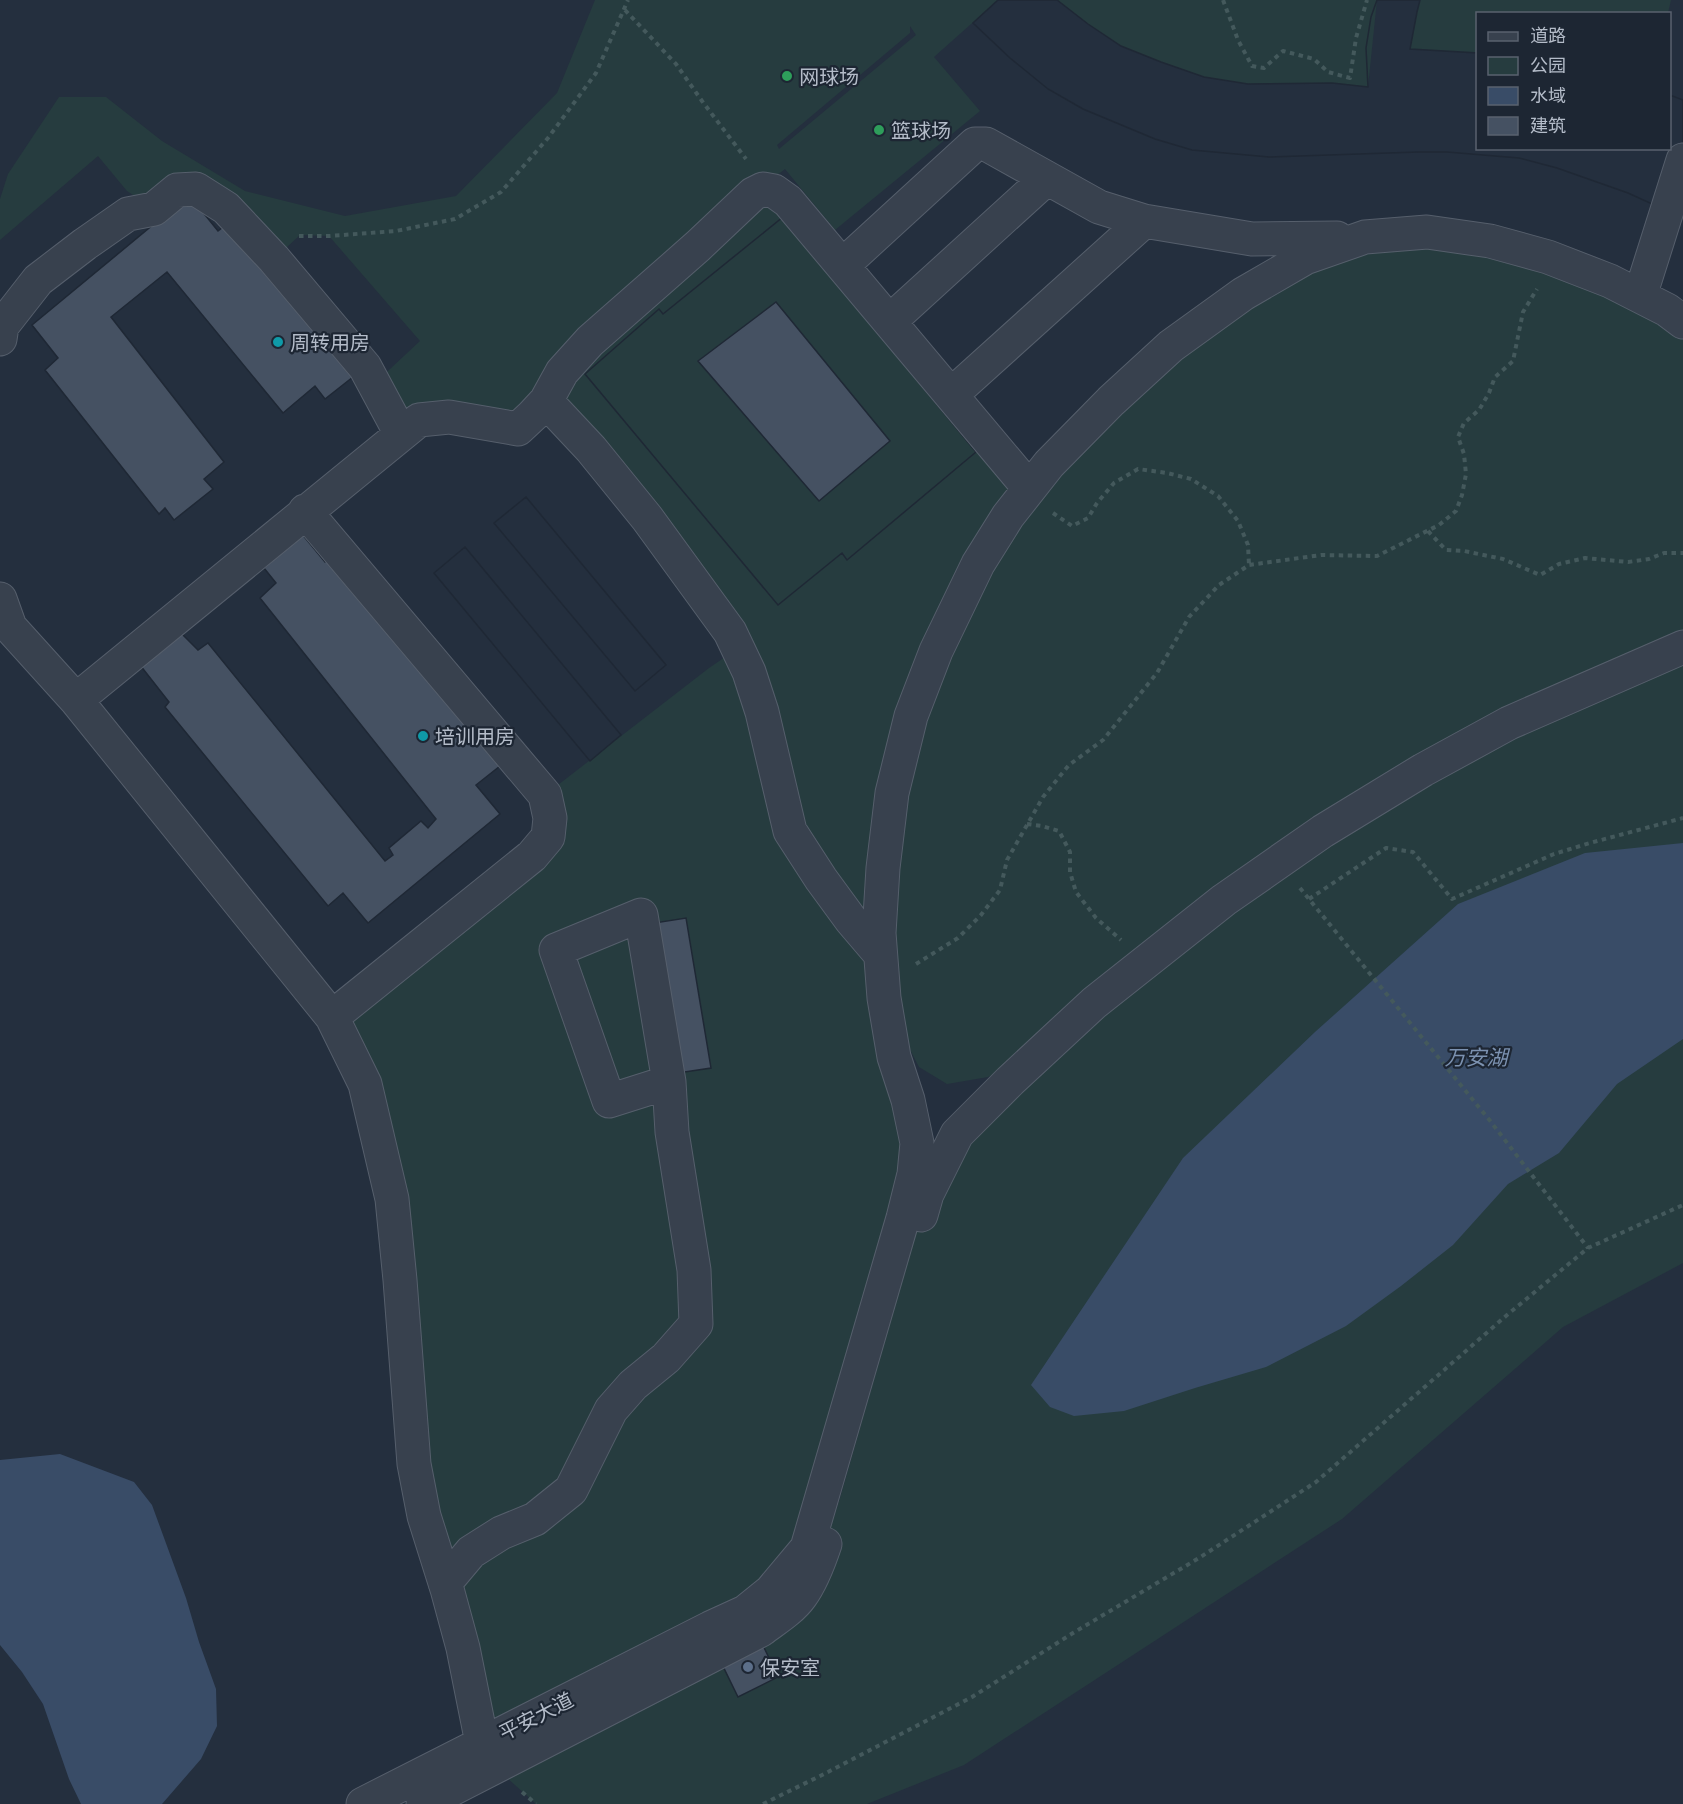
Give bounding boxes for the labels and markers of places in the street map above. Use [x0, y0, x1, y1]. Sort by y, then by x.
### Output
place label: 网球场 [799, 65, 859, 88]
marker: 网球场 [780, 69, 794, 83]
place label: 篮球场 [891, 119, 951, 142]
marker: 篮球场 [872, 123, 886, 137]
place label: 周转用房 [290, 331, 370, 354]
marker: 周转用房 [271, 335, 285, 349]
place label: 培训用房 [435, 725, 515, 748]
marker: 培训用房 [416, 729, 430, 743]
place label: 保安室 [760, 1656, 820, 1679]
marker: 保安室 [741, 1660, 755, 1674]

